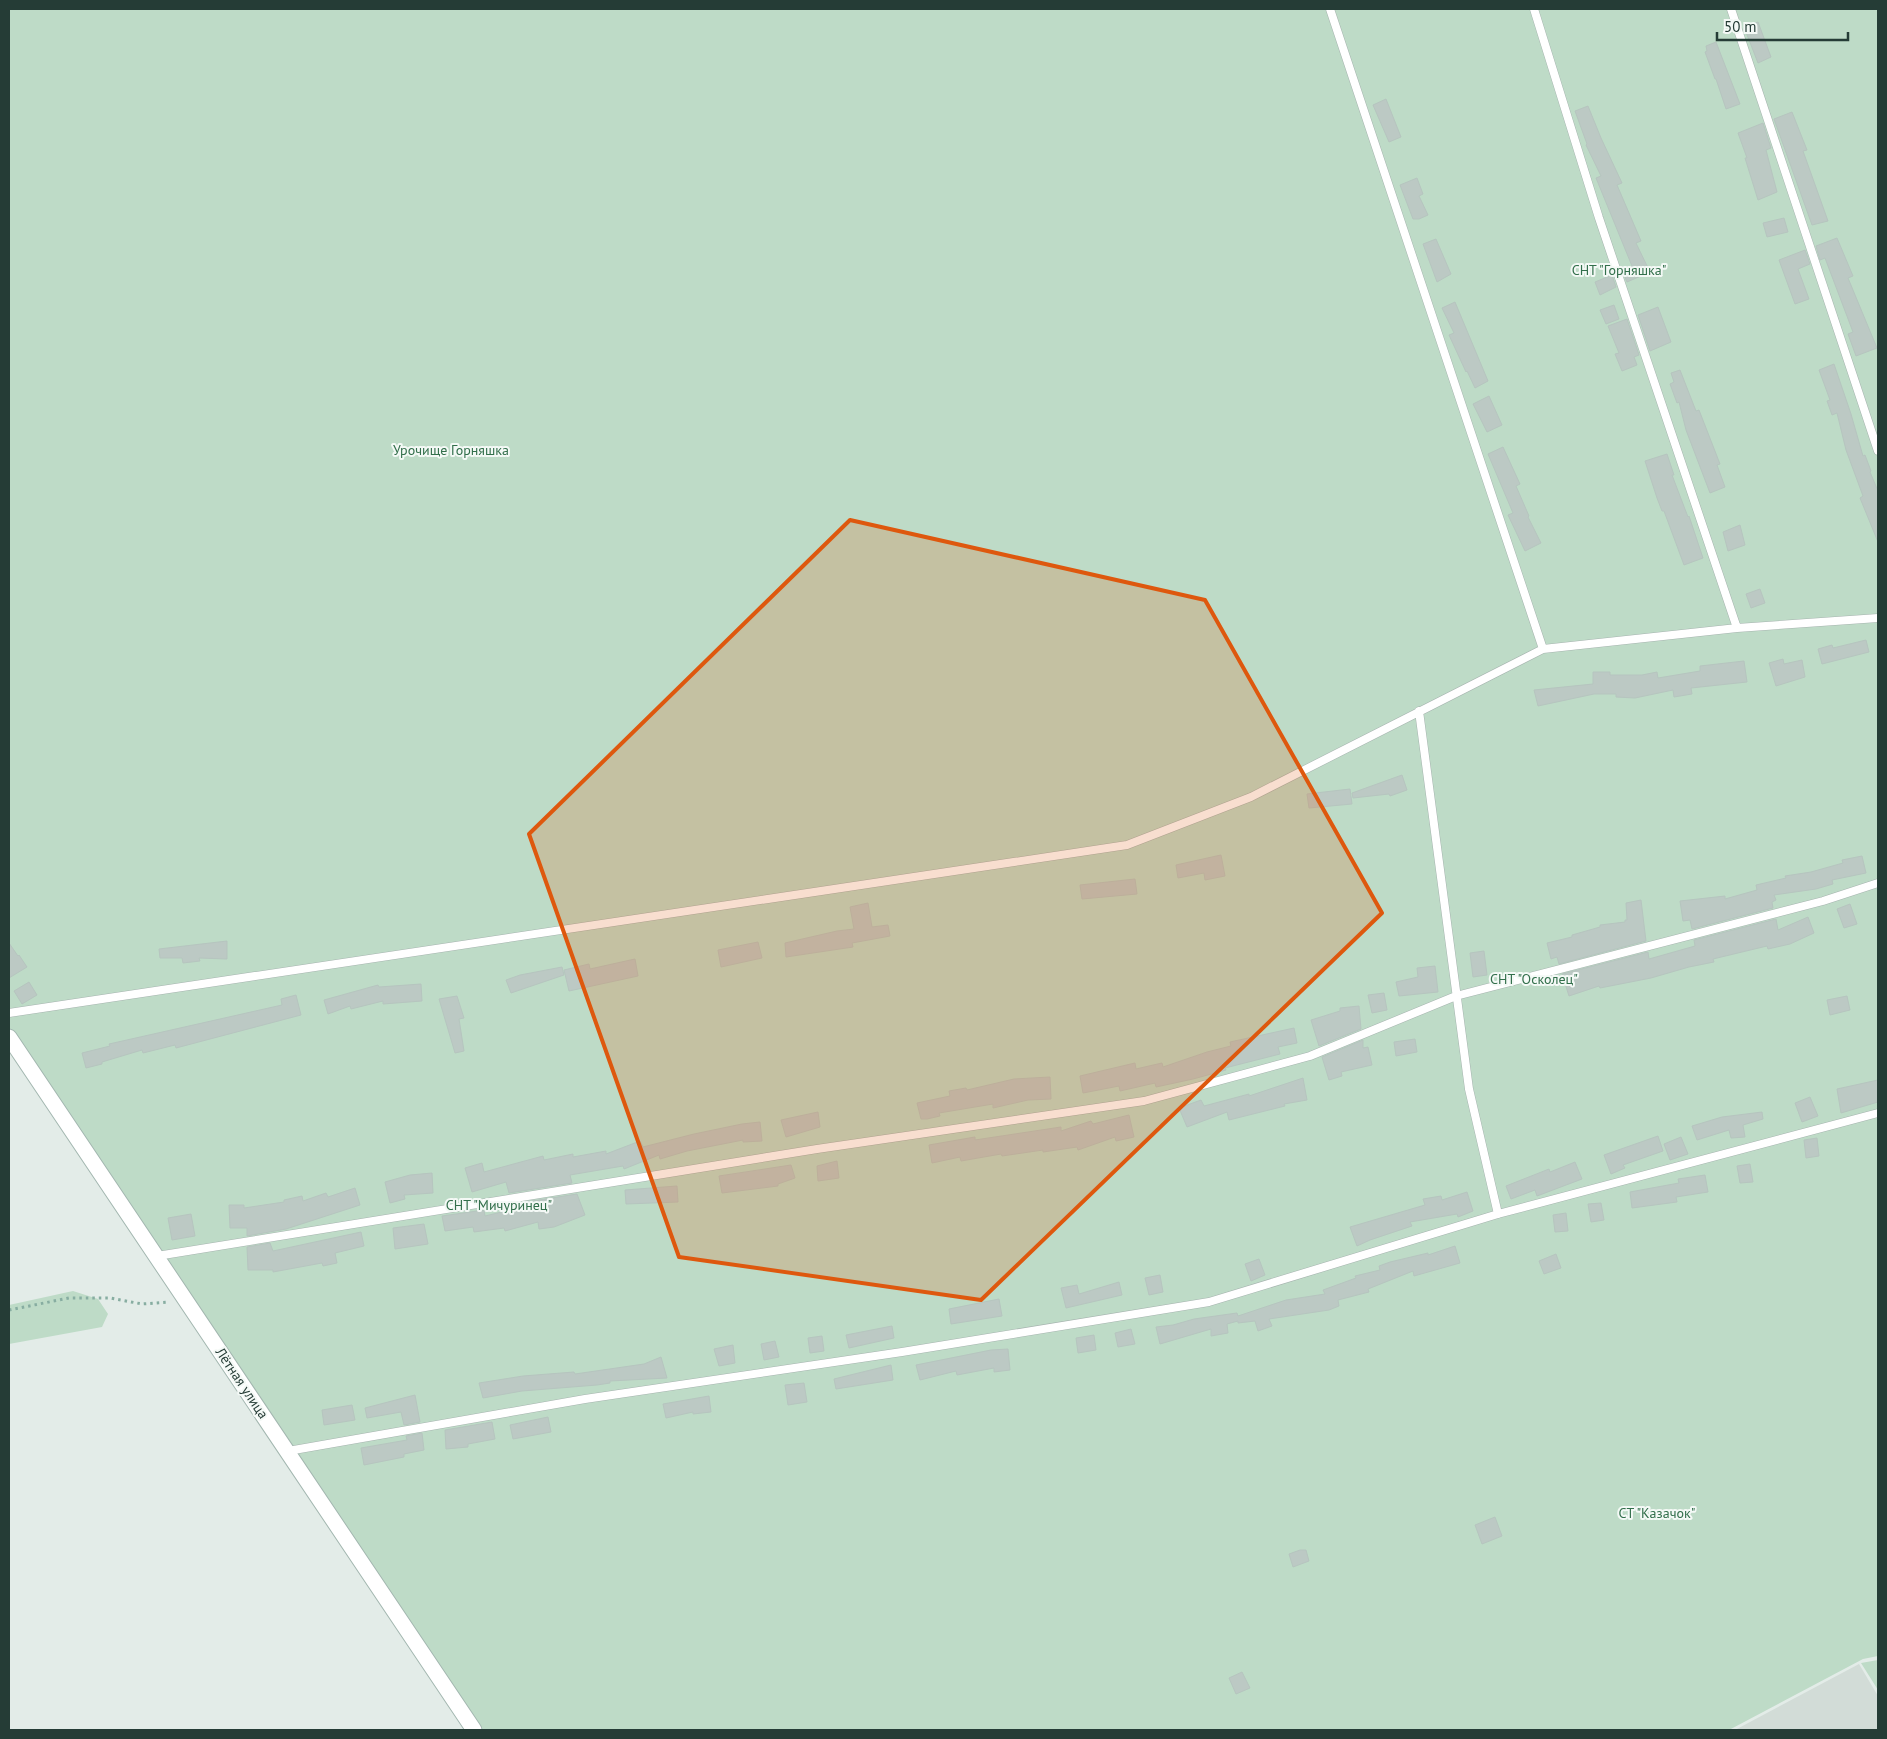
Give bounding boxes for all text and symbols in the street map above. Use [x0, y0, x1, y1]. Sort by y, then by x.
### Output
scale bar [1717, 10, 1848, 42]
text: 50 m [1724, 17, 1757, 36]
park label: СНТ "Горняшка" [1572, 261, 1666, 279]
park label: Урочище Горняшка [393, 441, 509, 459]
park label: СНТ "Осколец" [1490, 970, 1578, 988]
park label: СНТ "Мичуринец" [446, 1196, 552, 1214]
street label: Лётная улица [211, 1343, 272, 1422]
park label: СТ "Казачок" [1619, 1504, 1695, 1522]

